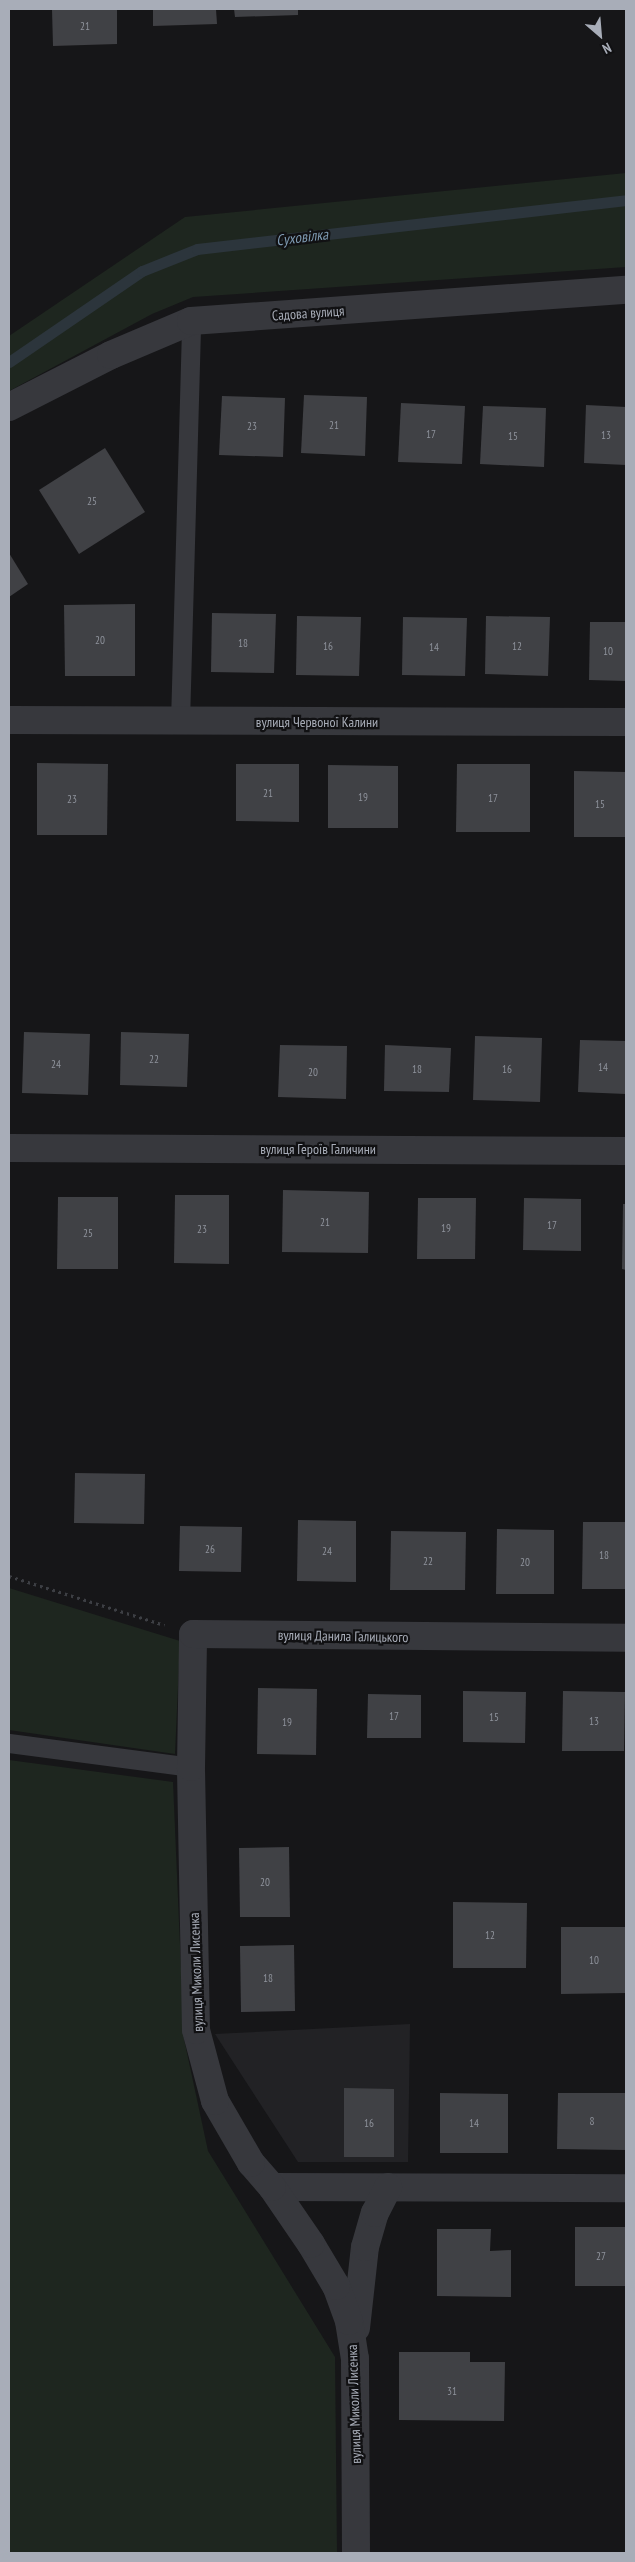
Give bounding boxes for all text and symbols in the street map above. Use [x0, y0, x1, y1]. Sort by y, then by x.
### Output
north arrow [575, 10, 625, 60]
house number: 21 [80, 19, 90, 33]
text: N [599, 39, 614, 58]
water label: Суховілка [275, 225, 329, 249]
street label: Садова вулиця [271, 302, 345, 324]
house number: 21 [329, 418, 339, 432]
house number: 23 [247, 419, 257, 433]
house number: 17 [426, 427, 436, 441]
house number: 13 [601, 428, 611, 442]
house number: 15 [508, 429, 518, 443]
house number: 25 [87, 494, 97, 508]
house number: 20 [95, 633, 105, 647]
house number: 18 [238, 636, 248, 650]
house number: 16 [323, 639, 333, 653]
house number: 12 [512, 639, 522, 653]
house number: 14 [429, 640, 439, 654]
house number: 10 [603, 644, 613, 658]
street label: вулиця Червоної Калини [256, 714, 378, 730]
house number: 21 [263, 786, 273, 800]
house number: 19 [358, 790, 368, 804]
house number: 17 [488, 791, 498, 805]
house number: 23 [67, 792, 77, 806]
house number: 15 [595, 797, 605, 811]
house number: 22 [149, 1052, 159, 1066]
house number: 24 [51, 1057, 61, 1071]
house number: 14 [598, 1060, 608, 1074]
house number: 18 [412, 1062, 422, 1076]
house number: 16 [502, 1062, 512, 1076]
house number: 20 [308, 1065, 318, 1079]
street label: вулиця Героїв Галичини [260, 1141, 376, 1157]
house number: 21 [320, 1215, 330, 1229]
house number: 17 [547, 1218, 557, 1232]
house number: 19 [441, 1221, 451, 1235]
house number: 23 [197, 1222, 207, 1236]
house number: 25 [83, 1226, 93, 1240]
house number: 26 [205, 1542, 215, 1556]
house number: 24 [322, 1544, 332, 1558]
house number: 18 [599, 1548, 609, 1562]
house number: 22 [423, 1554, 433, 1568]
house number: 20 [520, 1555, 530, 1569]
street label: вулиця Данила Галицького [277, 1626, 409, 1646]
house number: 17 [389, 1709, 399, 1723]
house number: 15 [489, 1710, 499, 1724]
house number: 13 [589, 1714, 599, 1728]
house number: 19 [282, 1715, 292, 1729]
house number: 20 [260, 1875, 270, 1889]
street label: вулиця Миколи Лисенка [186, 1912, 206, 2032]
house number: 12 [485, 1928, 495, 1942]
house number: 10 [589, 1953, 599, 1967]
house number: 18 [263, 1971, 273, 1985]
house number: 8 [590, 2114, 594, 2128]
house number: 16 [364, 2116, 374, 2130]
house number: 14 [469, 2116, 479, 2130]
house number: 27 [596, 2249, 606, 2263]
street label: вулиця Миколи Лисенка [344, 2344, 364, 2464]
house number: 31 [447, 2384, 457, 2398]

